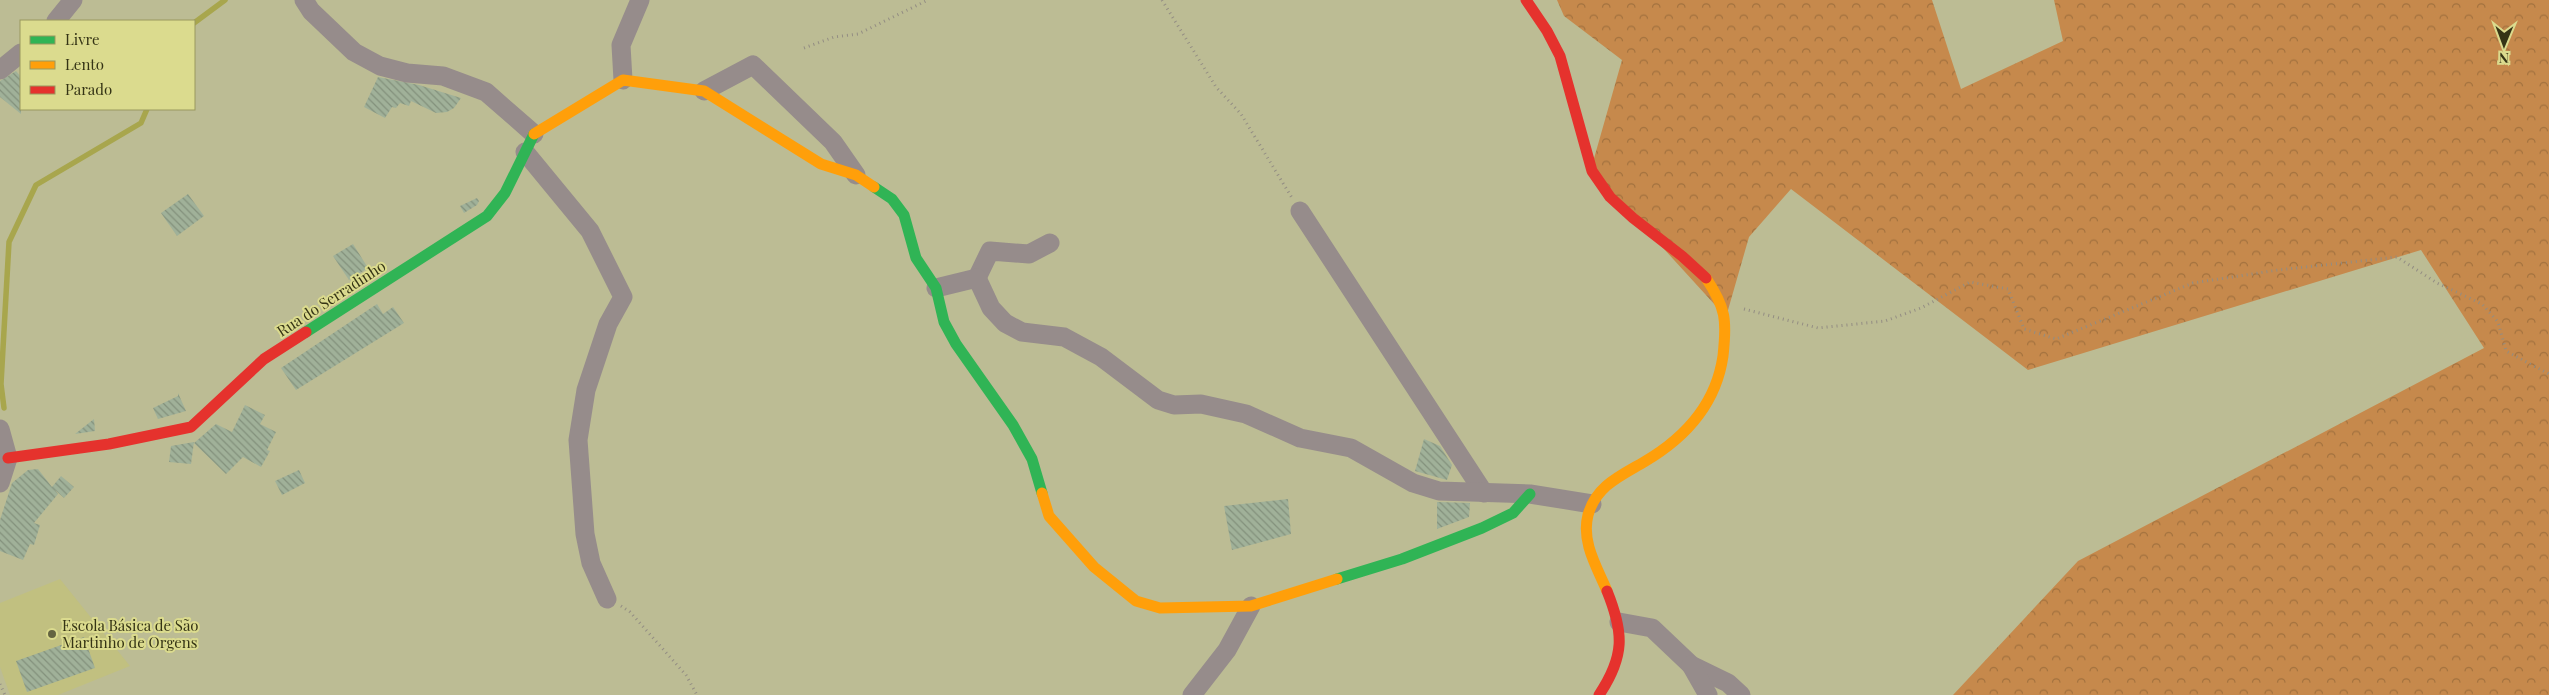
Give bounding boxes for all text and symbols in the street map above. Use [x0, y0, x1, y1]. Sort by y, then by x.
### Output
legend [20, 20, 195, 110]
north arrow [2479, 20, 2529, 70]
text: Livre [65, 29, 100, 49]
text: N [2499, 49, 2509, 68]
text: Lento [65, 54, 104, 74]
text: Parado [65, 79, 112, 99]
street label: Rua do Serradinho [273, 255, 389, 341]
place label: Escola Básica de São Martinho de Orgens [62, 615, 199, 652]
marker: Escola Básica de São Martinho de Orgens [46, 628, 58, 640]

